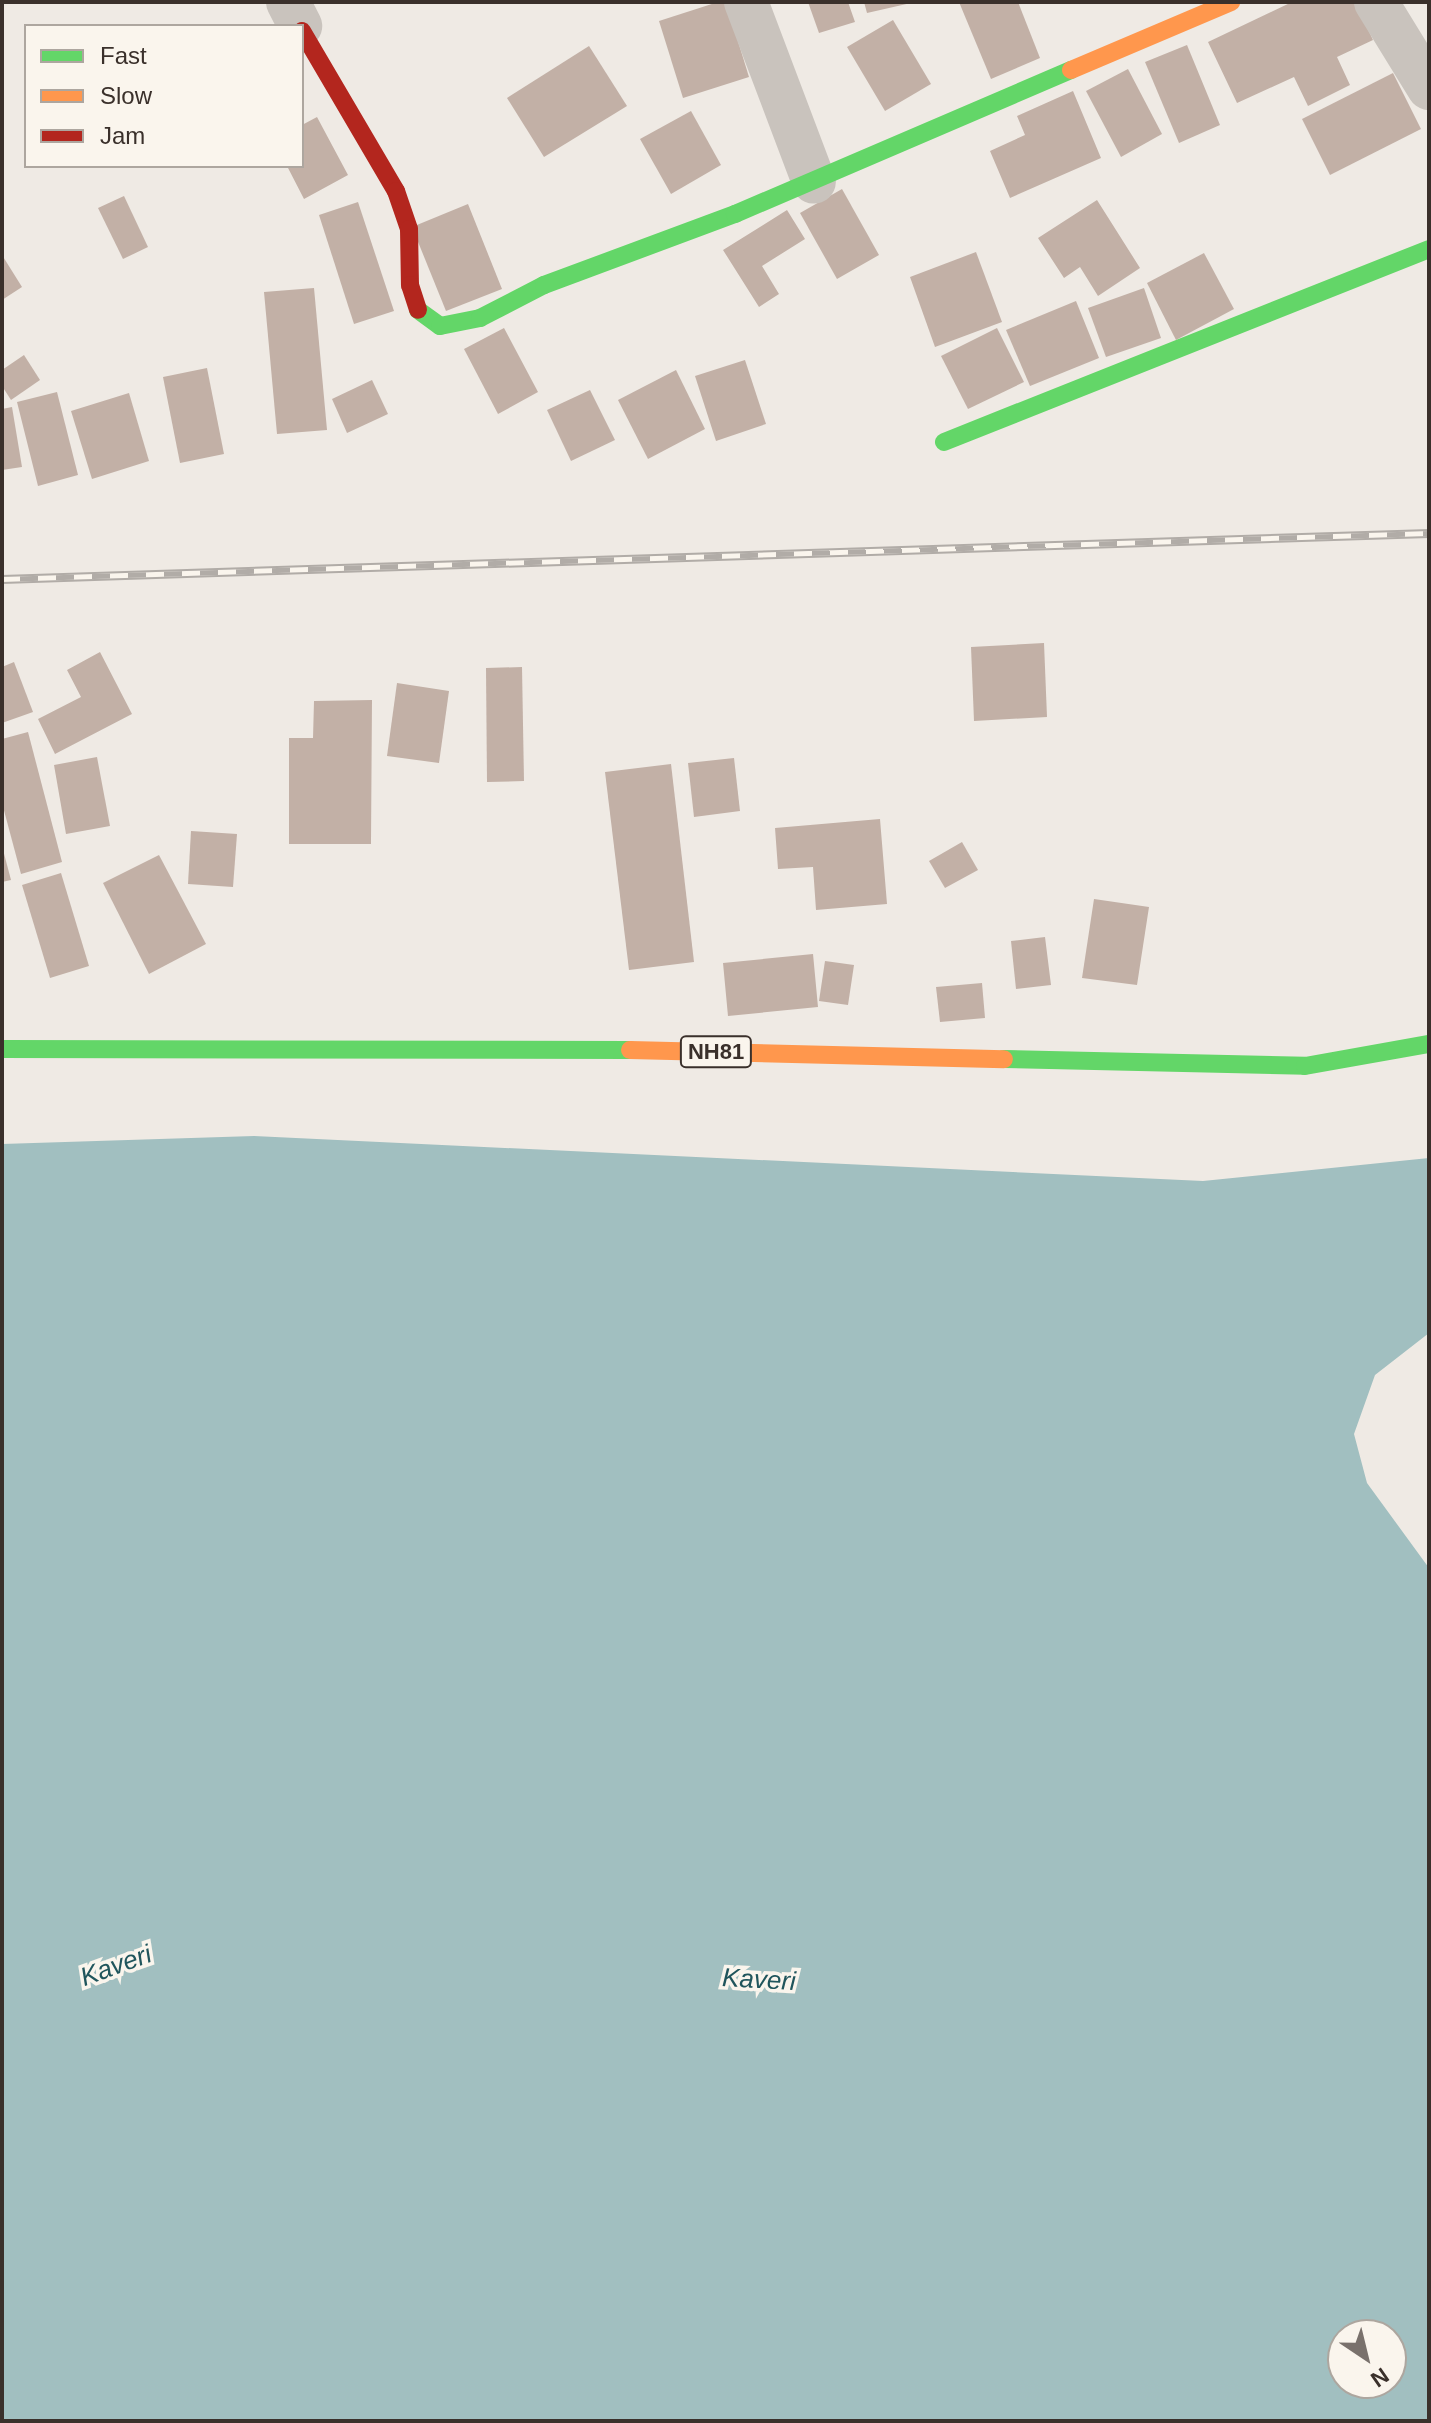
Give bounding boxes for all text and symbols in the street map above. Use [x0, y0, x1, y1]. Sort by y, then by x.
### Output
legend [24, 24, 304, 168]
text: Fast [100, 42, 147, 69]
text: Slow [100, 82, 152, 109]
text: Jam [100, 122, 145, 149]
road number: NH81 [678, 1034, 754, 1070]
water label: Kaveri [76, 1939, 156, 1993]
water label: Kaveri [721, 1962, 797, 1998]
north arrow [1327, 2319, 1407, 2399]
text: N [1366, 2363, 1394, 2392]

